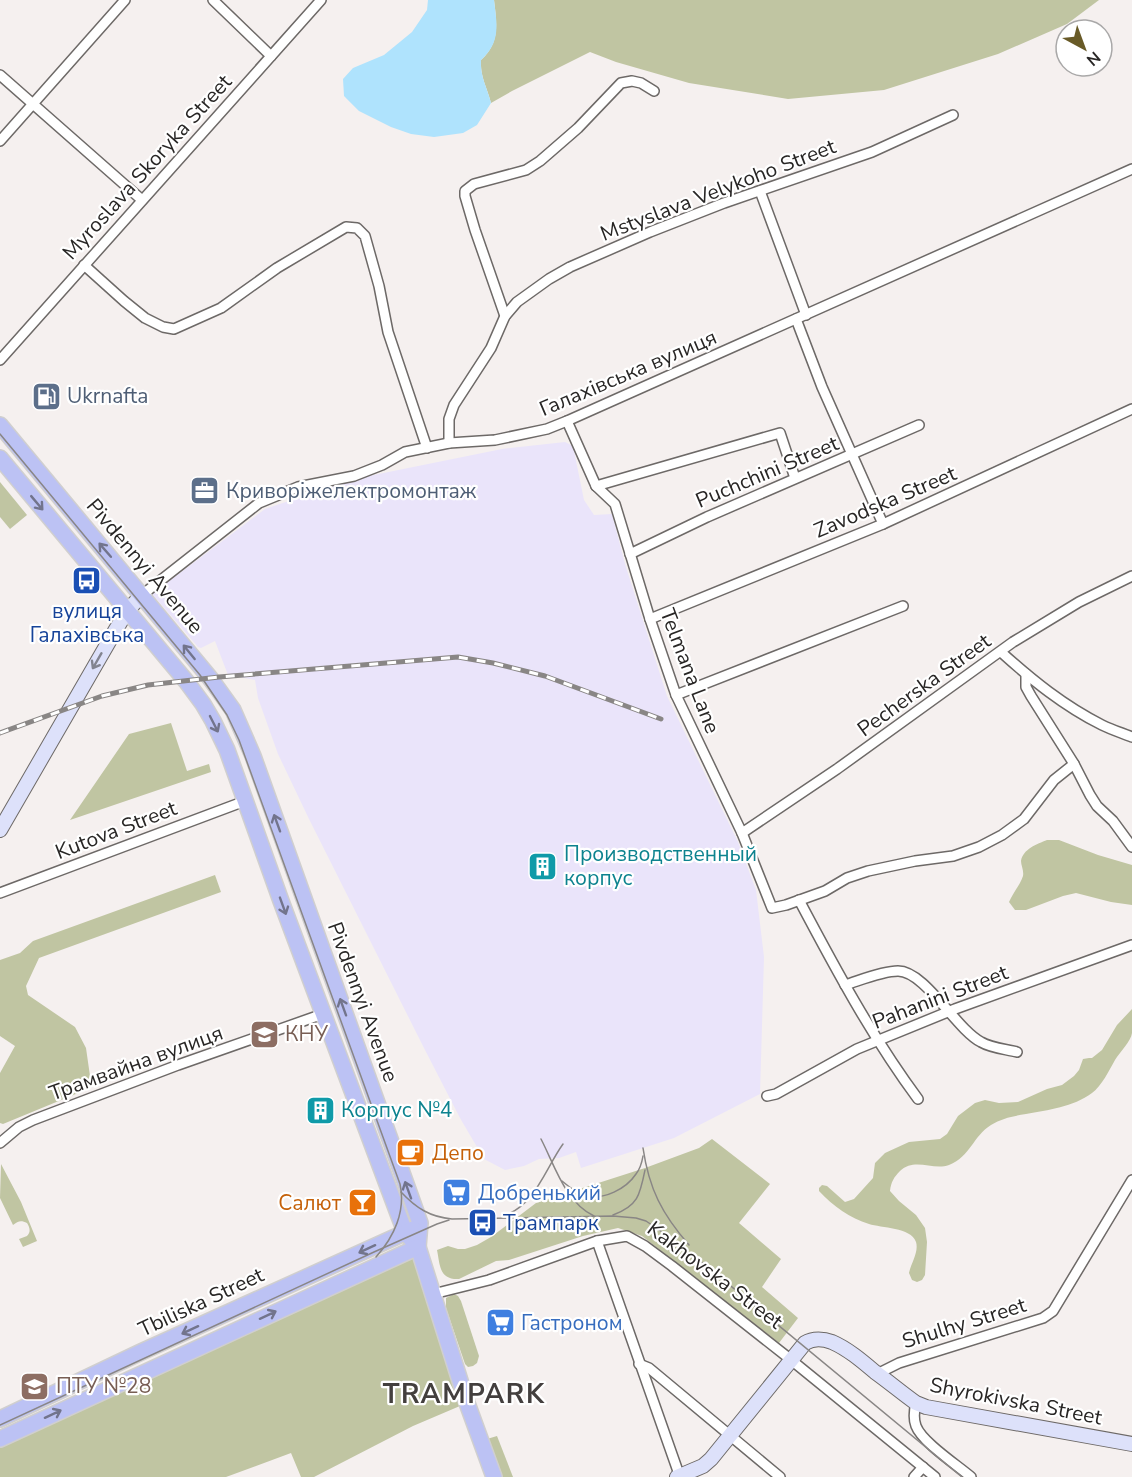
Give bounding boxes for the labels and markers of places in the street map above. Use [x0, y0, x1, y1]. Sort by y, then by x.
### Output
fuel station icon: Ukrnafta [30, 380, 62, 412]
place label: Ukrnafta [67, 382, 148, 410]
office icon: Криворіжелектромонтаж [189, 475, 221, 507]
place label: Криворіжелектромонтаж [226, 477, 477, 505]
bus stop icon: вулиця Галахівська [71, 564, 103, 596]
place label: вулиця Галахівська [30, 597, 144, 649]
place label: Производственный корпус [564, 840, 757, 892]
building icon: Производственный корпус [527, 850, 559, 882]
school or university icon: КНУ [248, 1018, 280, 1050]
place label: КНУ [285, 1020, 328, 1048]
building icon: Корпус №4 [304, 1094, 336, 1126]
place label: Корпус №4 [341, 1096, 452, 1124]
cafe icon: Депо [395, 1137, 427, 1169]
place label: Депо [432, 1139, 484, 1167]
supermarket icon: Добренький [441, 1177, 473, 1209]
place label: Добренький [478, 1179, 601, 1207]
bar icon: Салют [346, 1187, 378, 1219]
place label: Салют [278, 1189, 342, 1217]
bus stop icon: Трампарк [466, 1207, 498, 1239]
place label: Трампарк [503, 1209, 600, 1237]
supermarket icon: Гастроном [484, 1307, 516, 1339]
place label: Гастроном [521, 1309, 623, 1337]
school or university icon: ПТУ №28 [19, 1370, 51, 1402]
place label: ПТУ №28 [56, 1372, 151, 1400]

